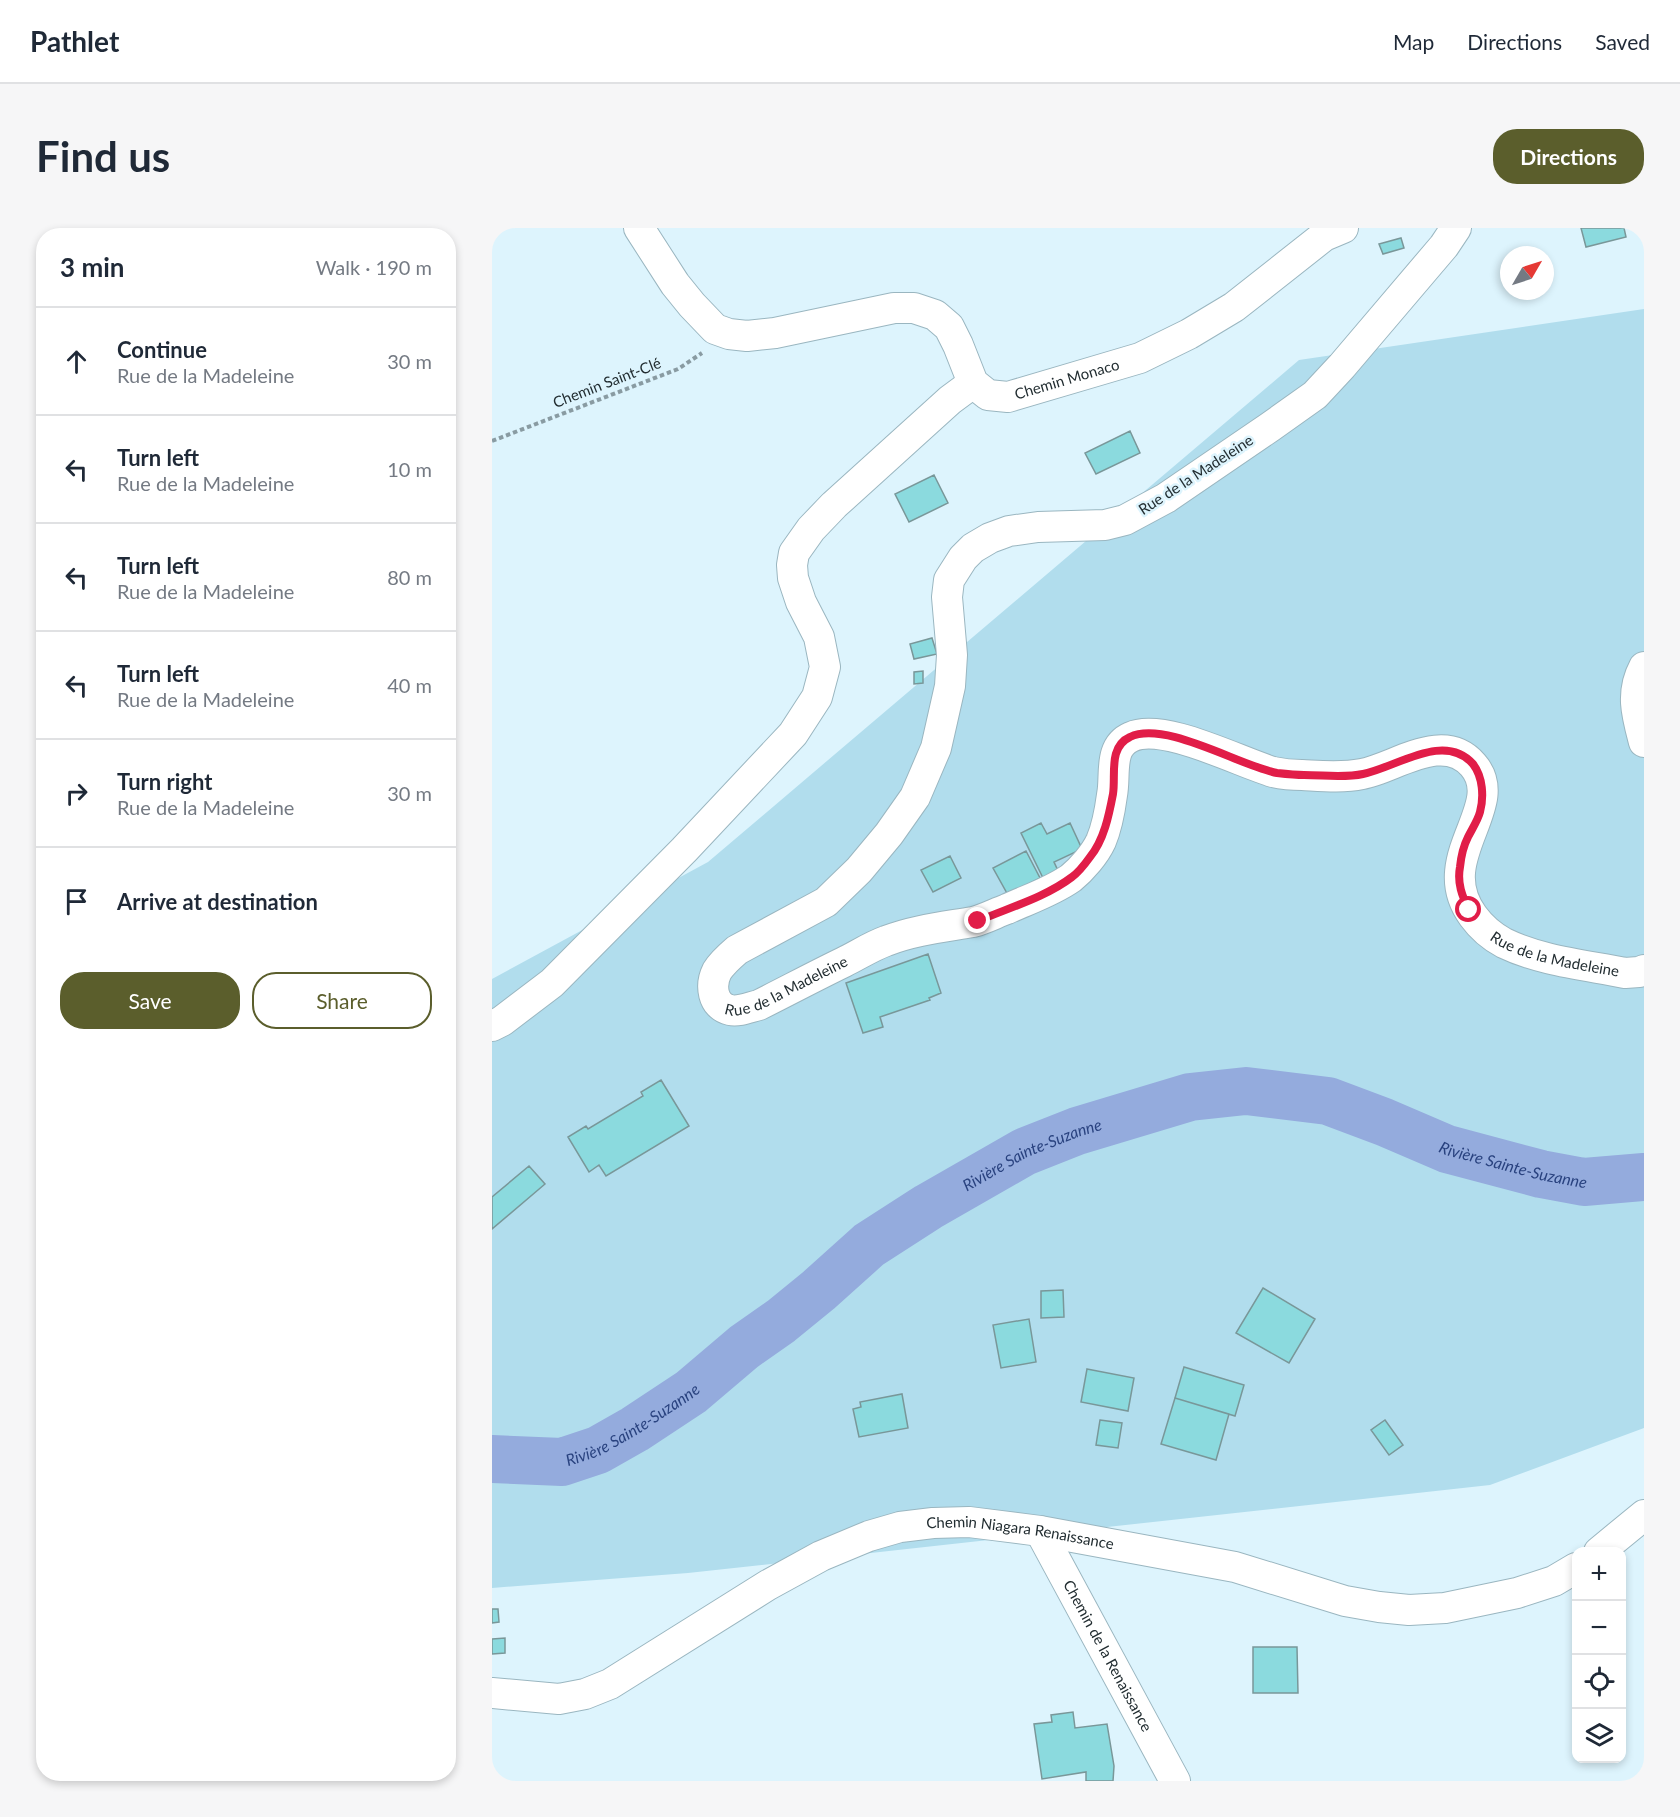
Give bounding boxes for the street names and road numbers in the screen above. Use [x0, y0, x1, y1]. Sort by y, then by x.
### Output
street label: Chemin Saint-Clé [550, 353, 663, 411]
street label: Chemin Monaco [1012, 355, 1121, 403]
street label: Rue de la Madeleine [1135, 430, 1256, 518]
street label: Rue de la Madeleine [1487, 927, 1621, 980]
street label: Rue de la Madeleine [723, 952, 850, 1019]
street label: Chemin Niagara Renaissance [925, 1512, 1115, 1552]
street label: Chemin de la Renaissance [1060, 1577, 1157, 1734]

